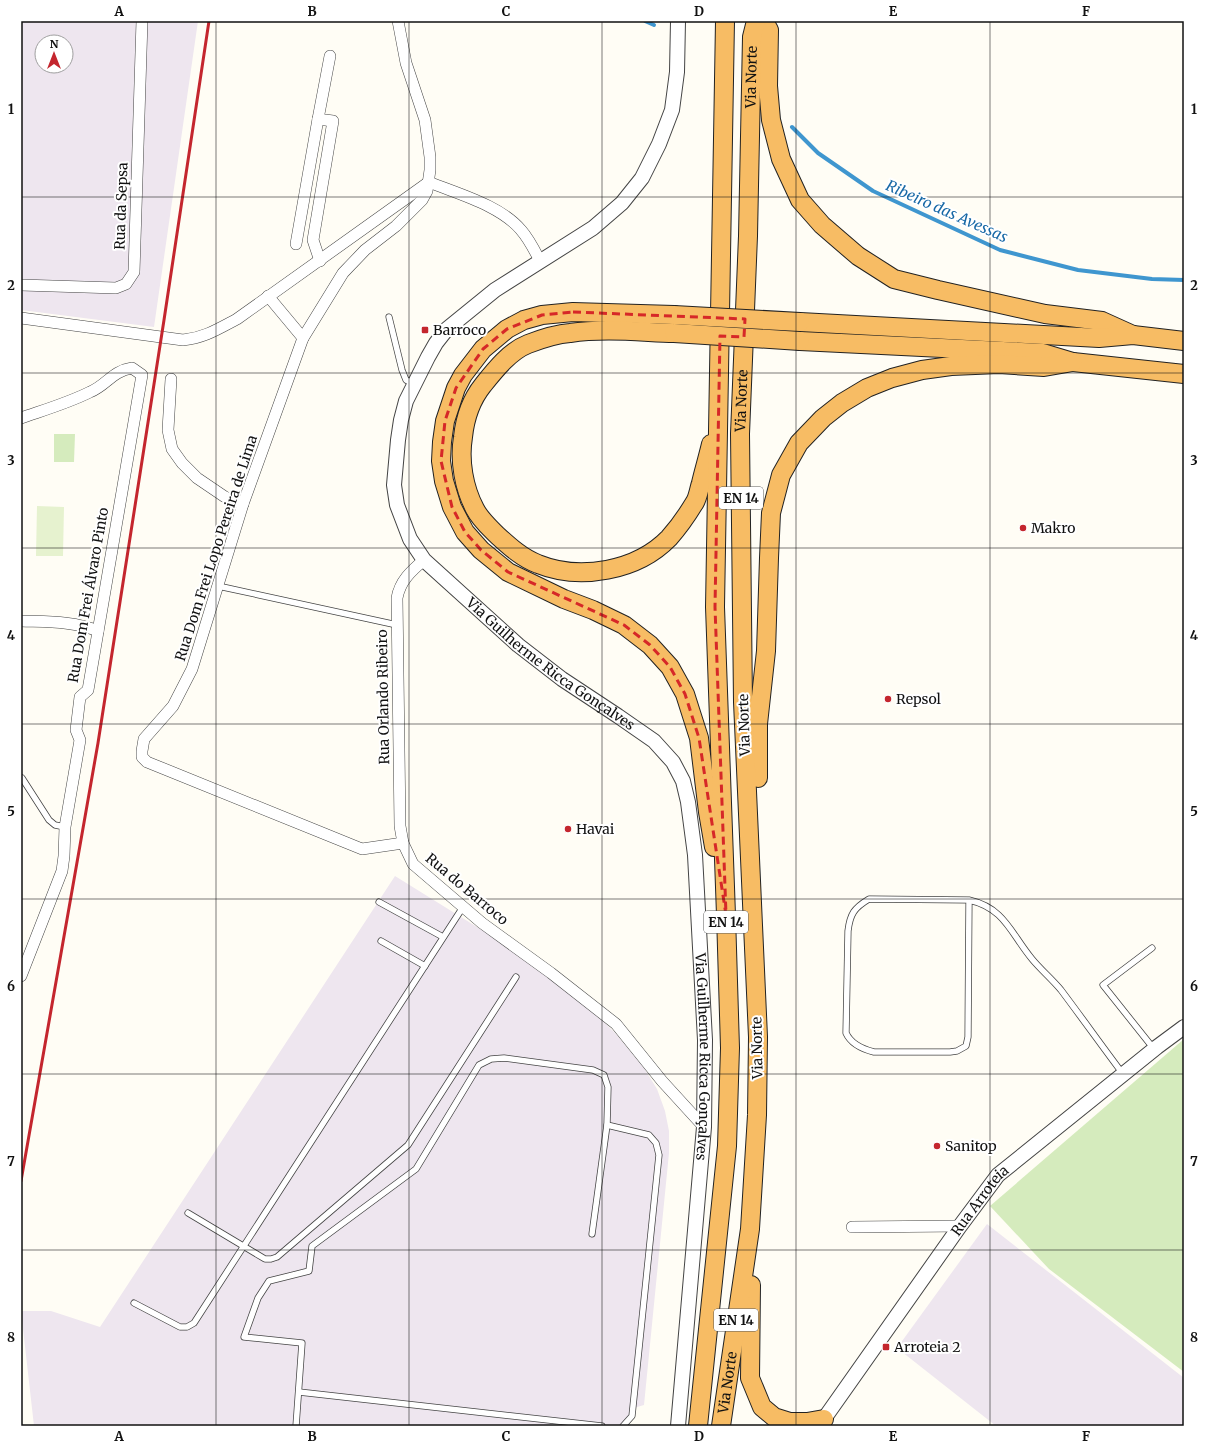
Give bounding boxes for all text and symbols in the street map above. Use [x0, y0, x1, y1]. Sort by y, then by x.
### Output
text: A [113, 3, 124, 20]
text: B [307, 3, 317, 20]
text: C [502, 3, 511, 20]
text: D [694, 3, 704, 20]
text: E [889, 3, 898, 20]
text: F [1082, 3, 1090, 20]
north arrow [34, 34, 74, 74]
text: N [50, 37, 59, 51]
street label: Via Norte [742, 46, 761, 109]
text: 1 [8, 101, 14, 118]
text: 1 [1191, 101, 1197, 118]
street label: Rua da Sepsa [110, 161, 132, 250]
water label: Ribeiro das Avessas [883, 176, 1011, 246]
text: 2 [7, 277, 15, 294]
text: 2 [1190, 277, 1198, 294]
place label: Barroco [433, 321, 486, 339]
marker: Barroco [420, 325, 430, 335]
street label: Via Norte [731, 369, 752, 433]
street label: Rua Dom Frei Lopo Pereira de Lima [171, 432, 261, 663]
text: 3 [7, 452, 15, 469]
text: 3 [1190, 452, 1198, 469]
road number: EN 14 [719, 487, 763, 509]
street label: Rua Dom Frei Álvaro Pinto [64, 506, 112, 684]
place label: Makro [1031, 519, 1075, 537]
marker: Makro [1018, 523, 1028, 533]
street label: Via Guilherme Ricca Gonçalves [462, 593, 638, 734]
text: 4 [7, 627, 16, 644]
text: 4 [1190, 627, 1199, 644]
street label: Rua Orlando Ribeiro [373, 629, 393, 765]
place label: Repsol [896, 690, 942, 708]
street label: Via Norte [734, 694, 754, 757]
marker: Repsol [883, 694, 893, 704]
text: 5 [7, 803, 15, 820]
text: 5 [1190, 803, 1198, 820]
place label: Havai [576, 820, 615, 838]
marker: Havai [563, 824, 573, 834]
street label: Rua do Barroco [422, 849, 512, 929]
road number: EN 14 [704, 911, 748, 933]
street label: Via Guilherme Ricca Gonçalves [691, 951, 714, 1161]
text: 6 [7, 978, 15, 995]
text: 6 [1190, 978, 1198, 995]
street label: Via Norte [747, 1017, 767, 1080]
place label: Sanitop [945, 1137, 997, 1155]
marker: Sanitop [932, 1141, 942, 1151]
text: 7 [7, 1153, 15, 1170]
text: 7 [1190, 1153, 1198, 1170]
street label: Rua Arroteia [947, 1161, 1012, 1239]
road number: EN 14 [714, 1309, 758, 1331]
text: 8 [7, 1329, 15, 1346]
text: 8 [1190, 1329, 1198, 1346]
place label: Arroteia 2 [893, 1338, 961, 1356]
marker: Arroteia 2 [881, 1342, 891, 1352]
street label: Via Norte [714, 1350, 741, 1416]
text: A [113, 1428, 124, 1445]
text: B [307, 1428, 317, 1445]
text: C [502, 1428, 511, 1445]
text: D [694, 1428, 704, 1445]
text: E [889, 1428, 898, 1445]
text: F [1082, 1428, 1090, 1445]

